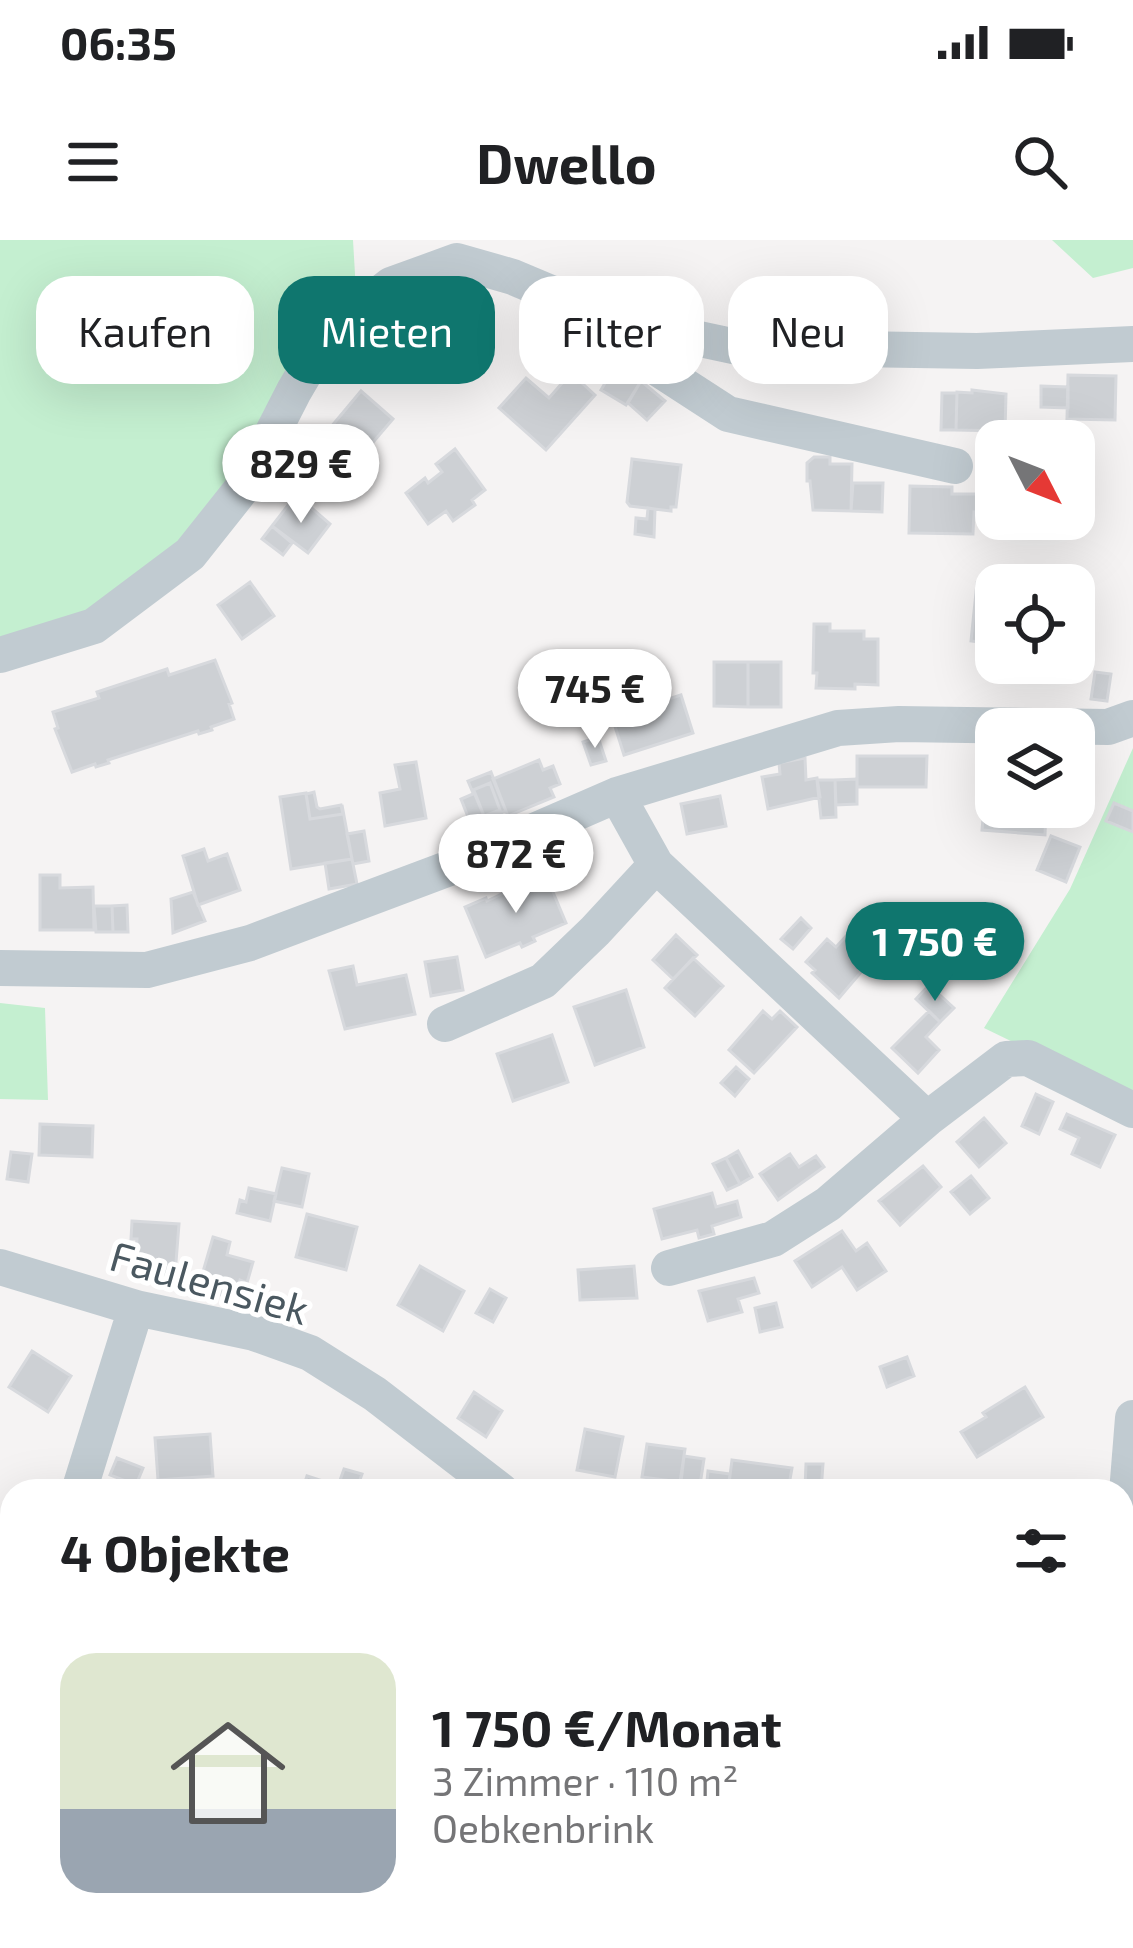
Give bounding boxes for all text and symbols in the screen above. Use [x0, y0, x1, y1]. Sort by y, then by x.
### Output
text: 06:35 [60, 15, 177, 69]
icon: menu [60, 129, 126, 195]
icon: search [1007, 129, 1073, 195]
text: Dwello [476, 130, 657, 195]
chip: Kaufen [36, 276, 254, 384]
chip: Mieten [278, 276, 495, 384]
chip: Filter [519, 276, 704, 384]
chip: Neu [728, 276, 888, 384]
north arrow [975, 420, 1095, 540]
map controls [975, 420, 1095, 828]
pin: 829 € [217, 424, 385, 526]
text: 829 € [249, 439, 353, 486]
button: locate [975, 564, 1095, 684]
pin: 745 € [511, 649, 679, 751]
text: 745 € [545, 664, 645, 711]
button: layers [975, 708, 1095, 828]
pin: 872 € [432, 814, 600, 916]
text: 872 € [465, 829, 567, 876]
pin: 1 750 € [824, 902, 1046, 1004]
text: 1 750 € [872, 917, 998, 964]
street label: Faulensiek [105, 1229, 315, 1333]
icon: filters [1008, 1518, 1074, 1584]
text: 4 Objekte [60, 1521, 290, 1582]
text: 1 750 €/Monat [432, 1696, 782, 1757]
icon: home [156, 1701, 300, 1845]
text: 3 Zimmer · 110 m² [432, 1757, 738, 1804]
text: Oebkenbrink [432, 1804, 654, 1851]

